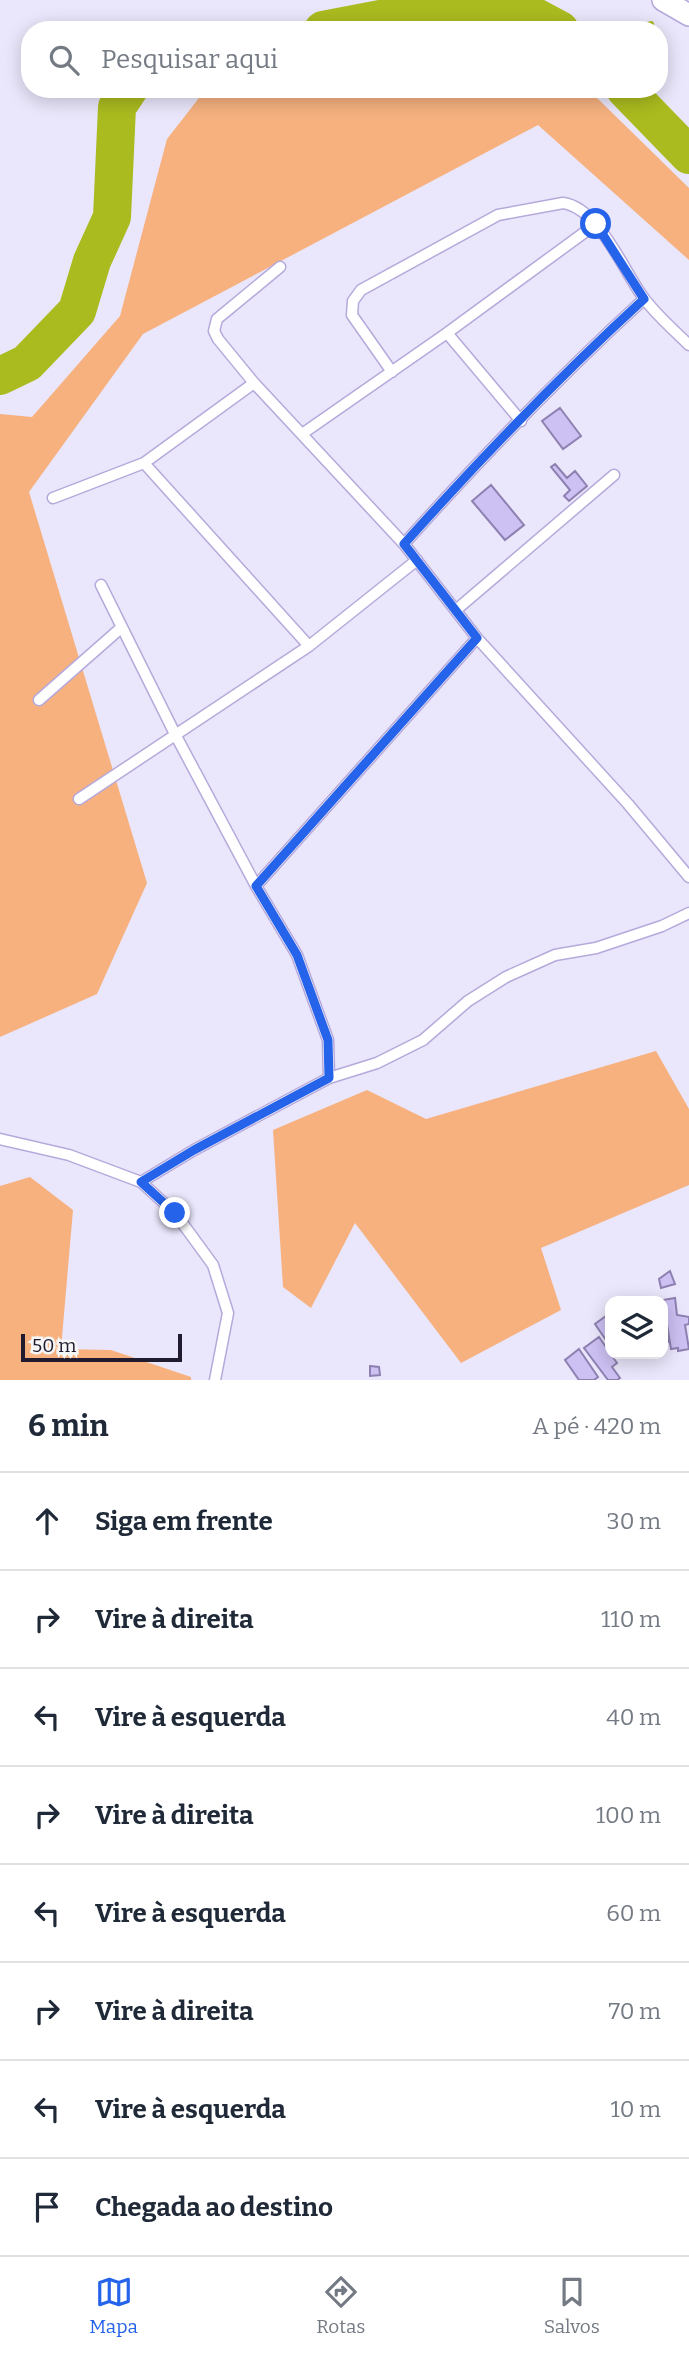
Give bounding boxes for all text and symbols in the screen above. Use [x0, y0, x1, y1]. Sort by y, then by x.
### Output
search box [21, 21, 668, 98]
icon: search [45, 41, 83, 79]
text: Pesquisar aqui [101, 44, 278, 75]
route start [580, 208, 611, 239]
route end [159, 1197, 190, 1228]
map controls [605, 1296, 668, 1359]
button: layers [605, 1296, 668, 1359]
scale bar [21, 1331, 182, 1363]
text: 50 m [32, 1334, 76, 1357]
text: 6 min [28, 1408, 109, 1444]
text: A pé · 420 m [532, 1412, 661, 1440]
icon: ahead [28, 1502, 66, 1540]
text: Siga em frente [95, 1506, 273, 1537]
text: 30 m [607, 1507, 661, 1535]
icon: right [28, 1600, 66, 1638]
text: Vire à direita [95, 1604, 254, 1635]
text: 110 m [601, 1605, 661, 1633]
icon: left [28, 1698, 66, 1736]
text: Vire à esquerda [95, 1702, 286, 1733]
text: 40 m [606, 1703, 661, 1731]
icon: right [28, 1796, 66, 1834]
text: Vire à direita [95, 1800, 254, 1831]
text: 100 m [596, 1801, 661, 1829]
icon: left [28, 1894, 66, 1932]
text: Vire à esquerda [95, 1898, 286, 1929]
text: 60 m [606, 1899, 661, 1927]
icon: right [28, 1992, 66, 2030]
text: Vire à direita [95, 1996, 254, 2027]
text: 70 m [609, 1997, 661, 2025]
icon: left [28, 2090, 66, 2128]
text: Vire à esquerda [95, 2094, 286, 2125]
text: 10 m [610, 2095, 661, 2123]
icon: arrive [28, 2188, 66, 2226]
text: Chegada ao destino [95, 2192, 333, 2223]
tab: Mapa [89, 2273, 138, 2338]
tab: Rotas [316, 2273, 365, 2338]
tab: Salvos [544, 2273, 600, 2338]

